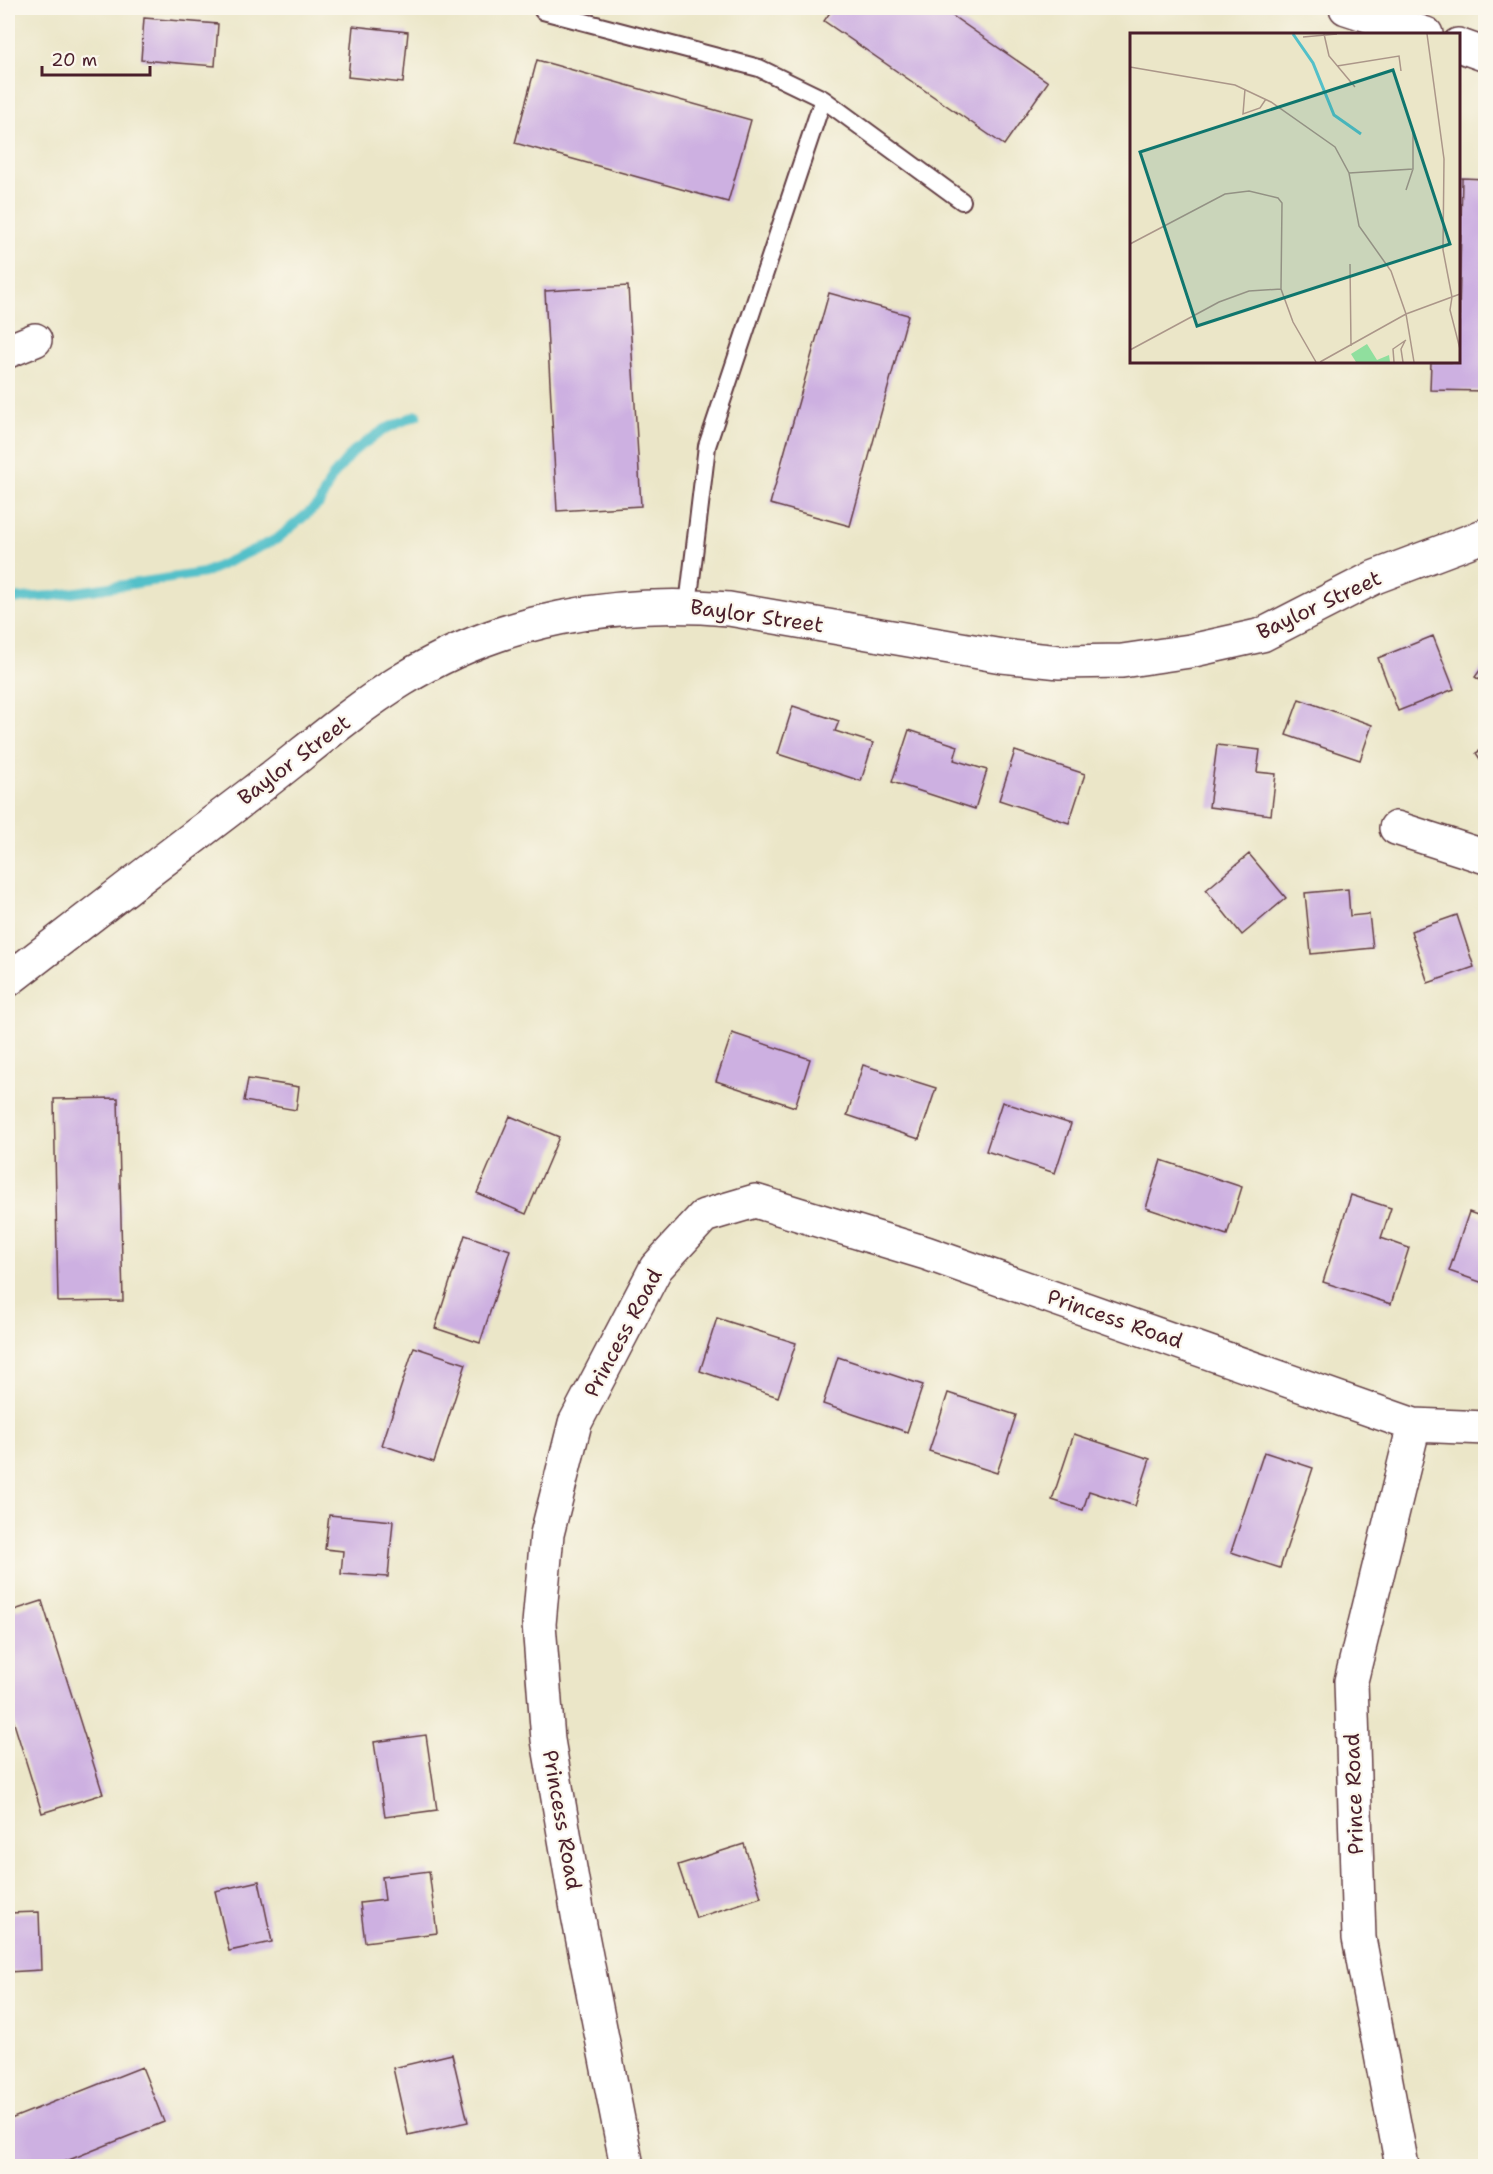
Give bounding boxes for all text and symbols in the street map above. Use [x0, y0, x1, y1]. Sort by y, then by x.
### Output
inset map [1130, 33, 1460, 363]
scale bar [42, 39, 150, 77]
text: 20 m [51, 48, 97, 72]
street label: Baylor Street [1252, 564, 1386, 646]
street label: Baylor Street [689, 593, 825, 639]
street label: Baylor Street [232, 708, 356, 812]
street label: Princess Road [577, 1264, 669, 1402]
street label: Princess Road [1044, 1283, 1186, 1355]
street label: Prince Road [1338, 1733, 1370, 1855]
street label: Princess Road [536, 1748, 588, 1892]

